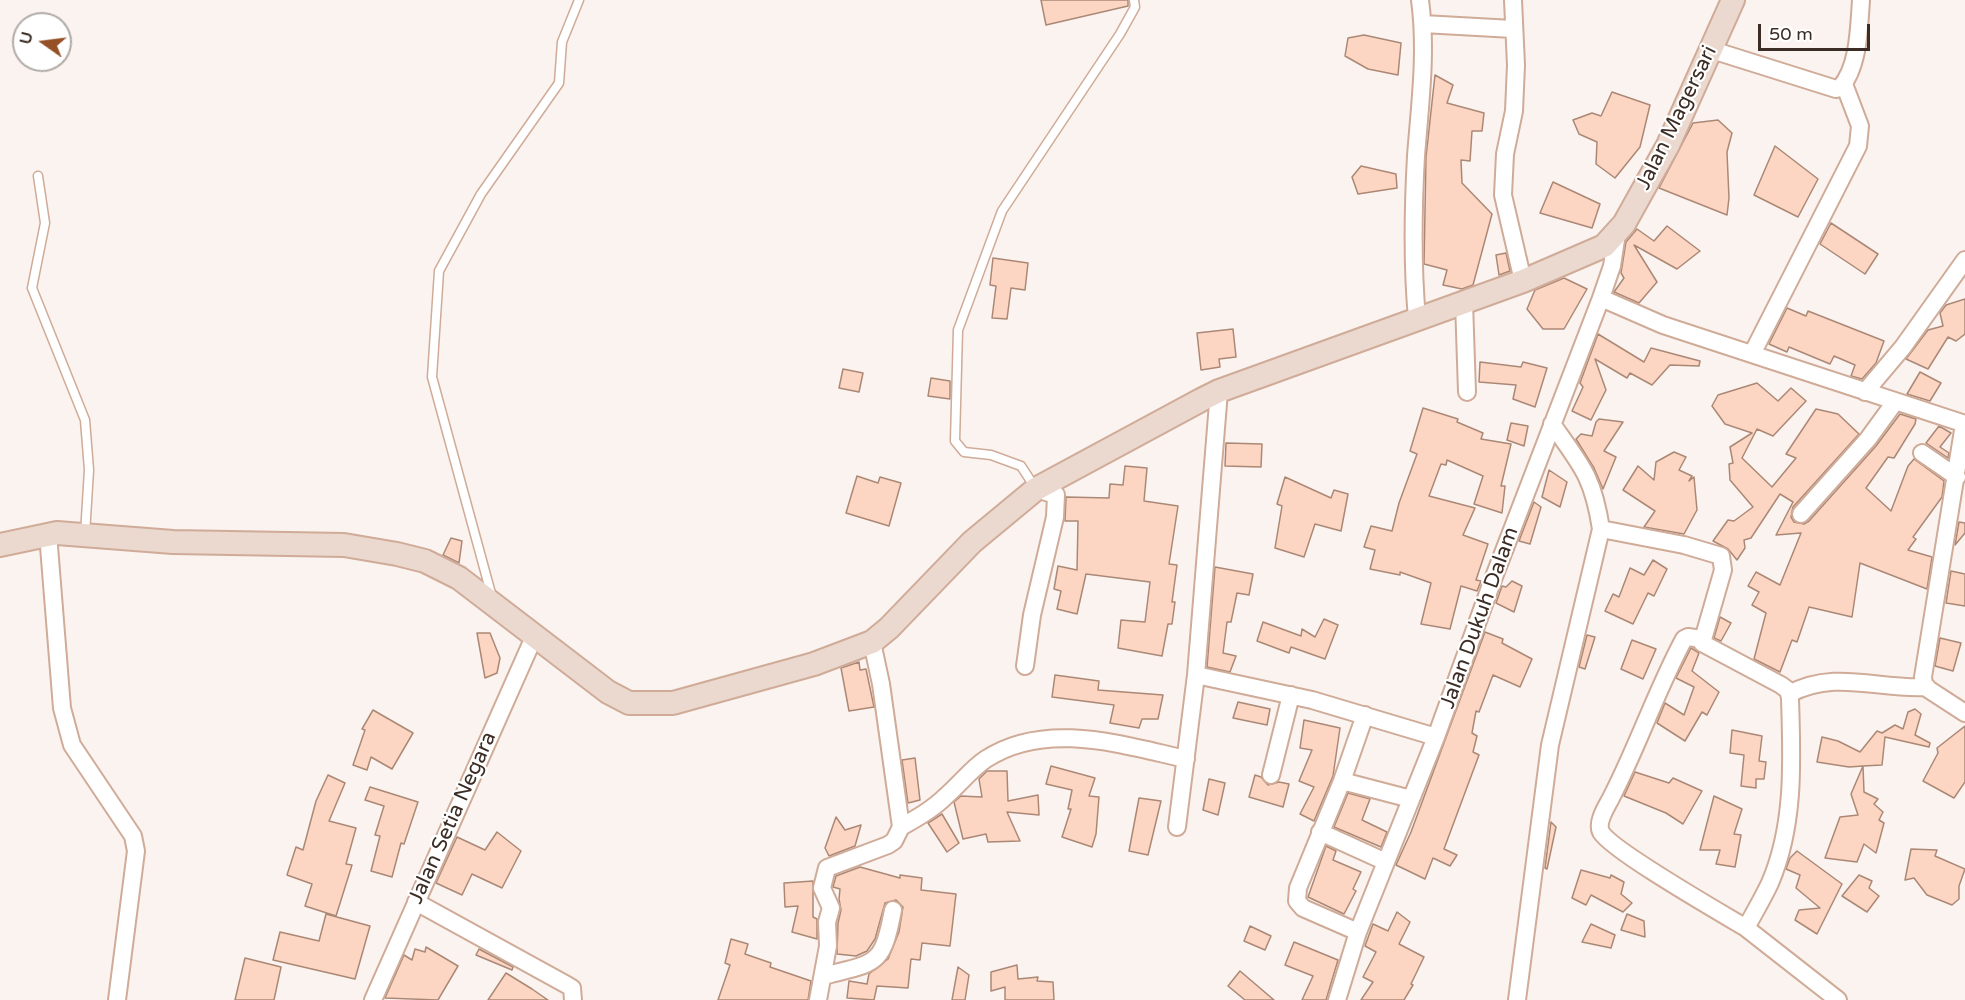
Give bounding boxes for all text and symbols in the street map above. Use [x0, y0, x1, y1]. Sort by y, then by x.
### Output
north arrow [12, 12, 72, 72]
scale bar [1761, 12, 1874, 50]
text: 50 m [1769, 23, 1813, 45]
text: U [15, 30, 38, 46]
street label: Jalan Magersari [1631, 42, 1723, 194]
street label: Jalan Dukuh Dalam [1435, 524, 1525, 712]
street label: Jalan Setia Negara [404, 728, 502, 908]

